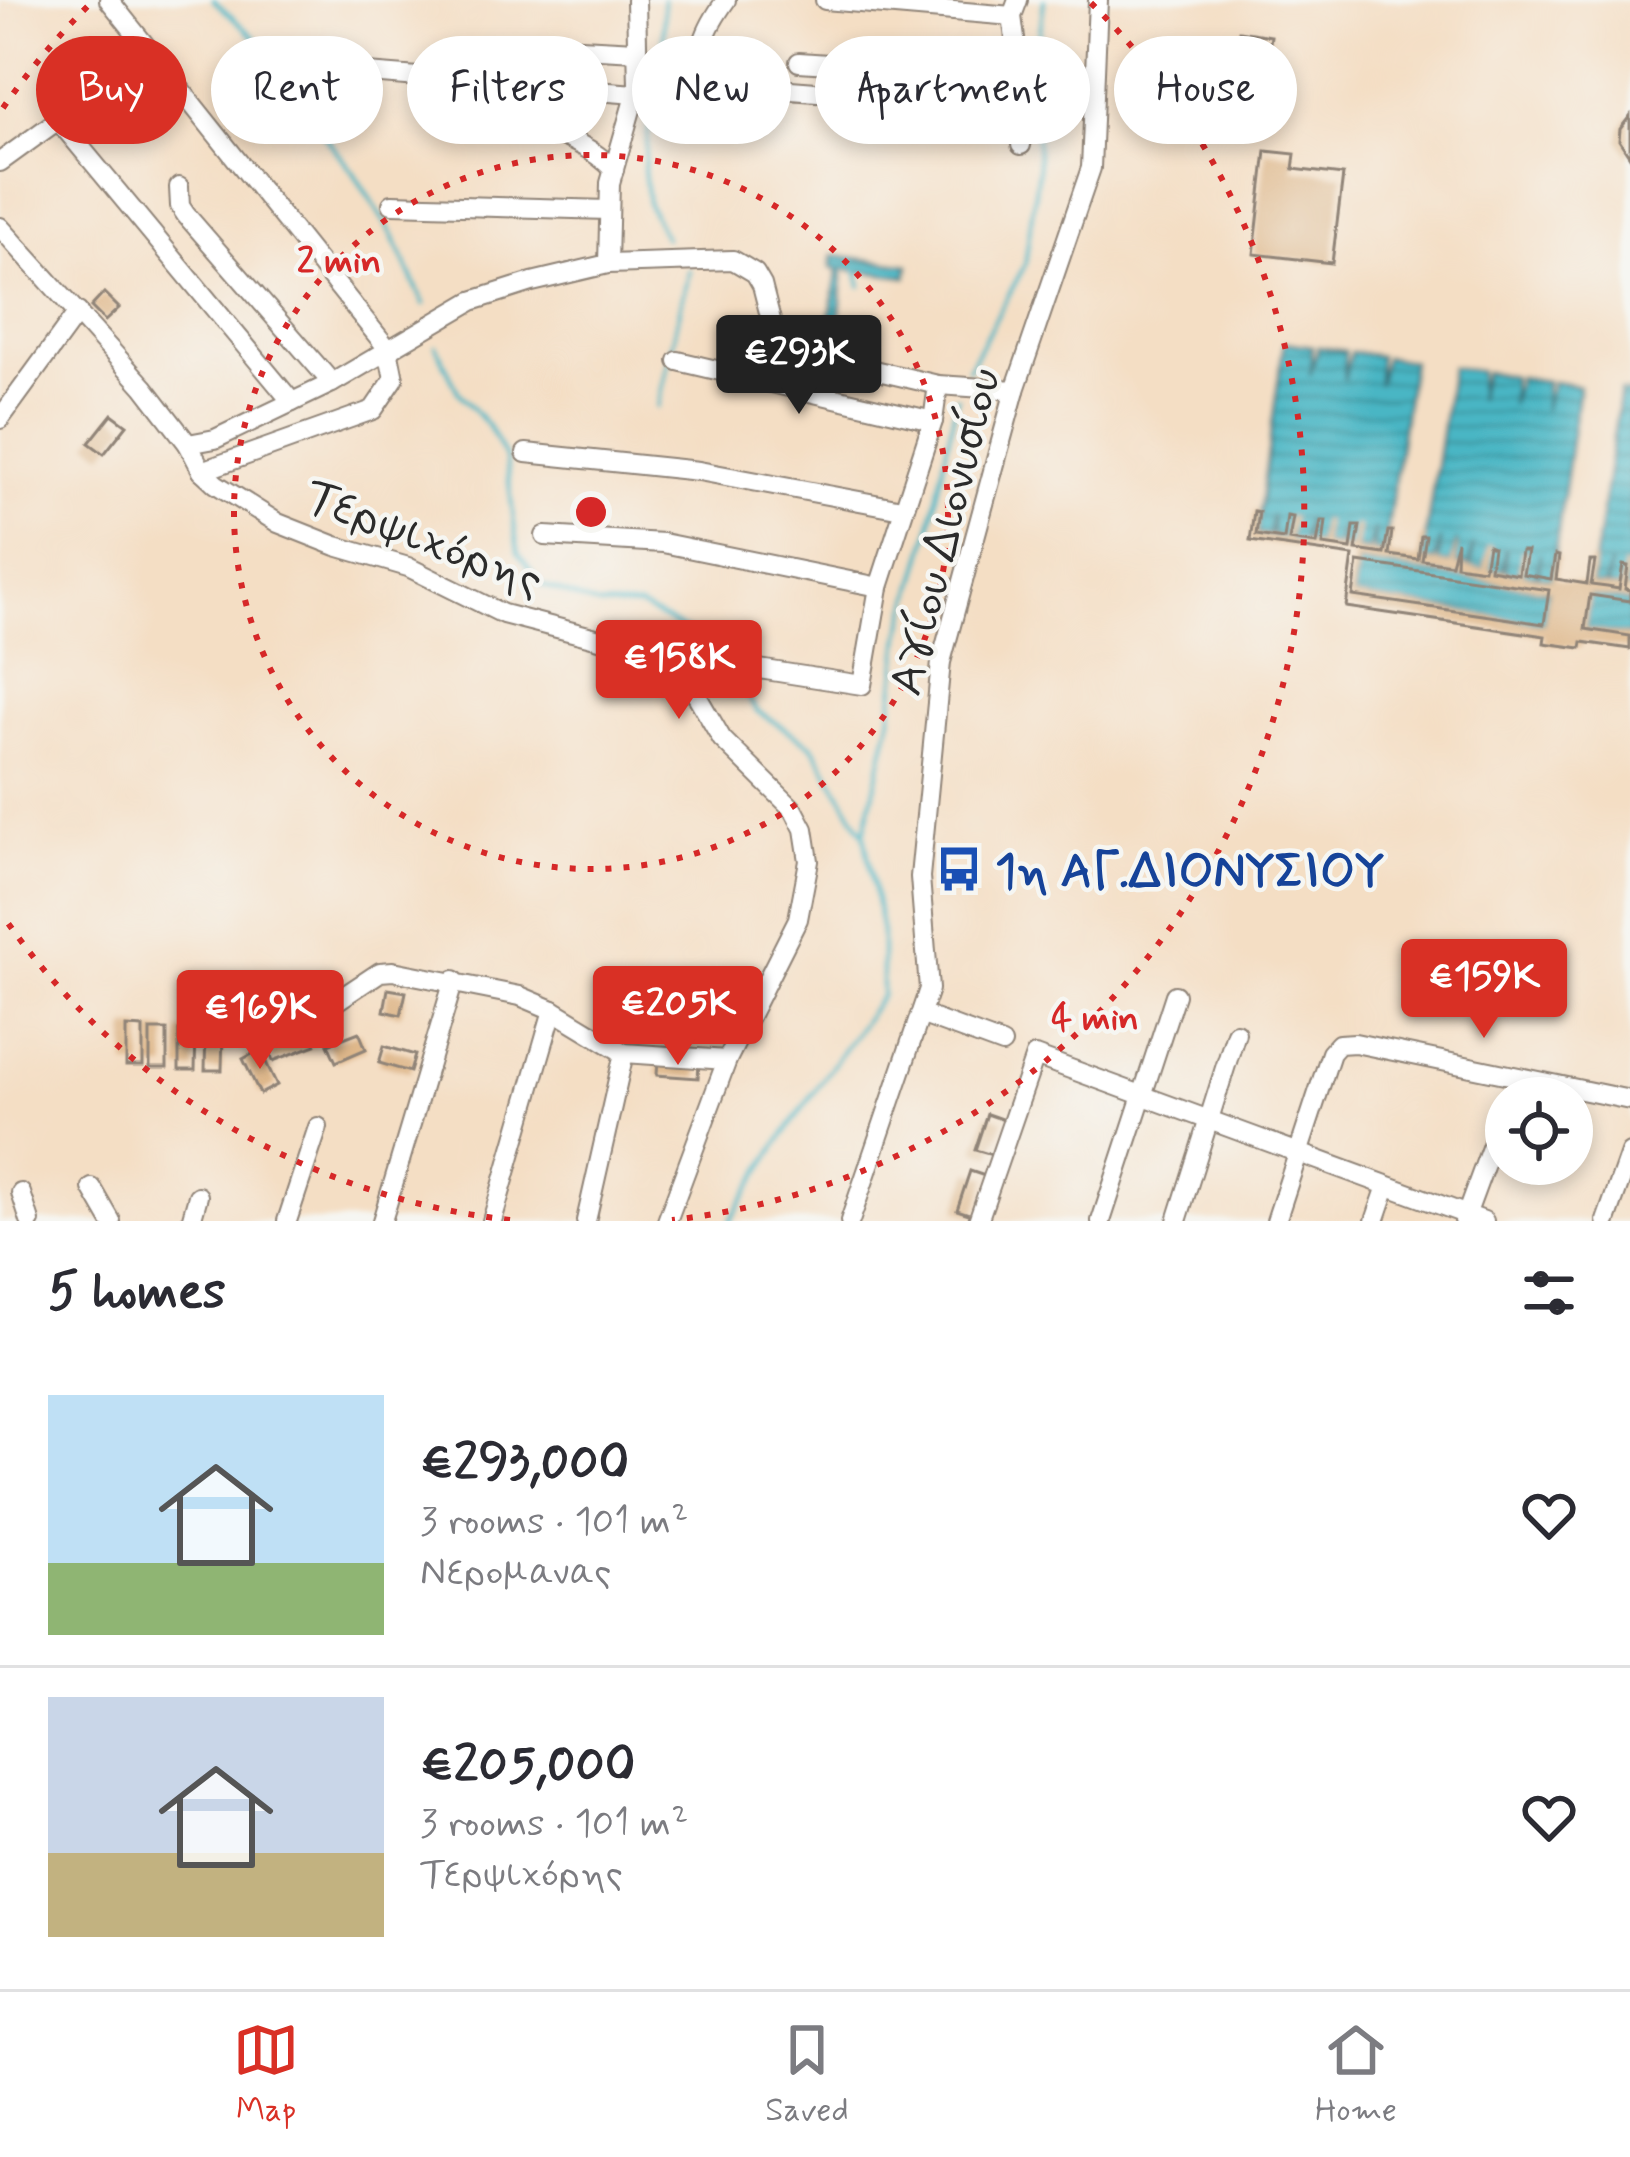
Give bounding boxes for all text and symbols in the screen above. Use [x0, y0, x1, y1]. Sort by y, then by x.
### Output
chip: Buy [36, 36, 187, 144]
chip: Rent [211, 36, 383, 144]
chip: Filters [407, 36, 608, 144]
chip: New [632, 36, 791, 144]
chip: Apartment [815, 36, 1090, 144]
chip: House [1114, 36, 1297, 144]
text: 2 min [297, 239, 381, 286]
pin: €293K [715, 315, 883, 417]
text: €293K [743, 328, 855, 379]
street label: Αγίου Διονυσίου [875, 362, 1018, 702]
street label: Τερψιχόρης [296, 465, 552, 613]
centre of rings [570, 491, 612, 533]
pin: €158K [595, 620, 763, 722]
text: €158K [623, 633, 735, 684]
place label: 1η ΑΓ.ΔΙΟΝΥΣΙΟΥ [995, 841, 1385, 904]
bus stop icon: 1η ΑΓ.ΔΙΟΝΥΣΙΟΥ [934, 844, 984, 894]
pin: €159K [1400, 939, 1568, 1041]
text: €159K [1428, 952, 1540, 1003]
pin: €205K [594, 966, 762, 1068]
pin: €169K [176, 970, 344, 1072]
text: €205K [620, 979, 736, 1030]
text: €169K [204, 983, 316, 1034]
text: 4 min [1051, 996, 1139, 1043]
map controls [1485, 1077, 1593, 1185]
button: locate [1485, 1077, 1593, 1185]
text: 5 homes [48, 1260, 226, 1326]
icon: filters [1516, 1260, 1582, 1326]
text: €293,000 [420, 1431, 629, 1497]
icon: home [144, 1443, 288, 1587]
icon: heart [1516, 1482, 1582, 1548]
text: 3 rooms · 101 m² [420, 1497, 688, 1548]
text: Νερομανας [420, 1548, 611, 1599]
text: €205,000 [420, 1733, 635, 1799]
icon: home [144, 1745, 288, 1889]
icon: heart [1516, 1784, 1582, 1850]
text: 3 rooms · 101 m² [420, 1799, 688, 1850]
text: Τερψιχόρης [420, 1850, 623, 1901]
tab: Map [233, 2017, 299, 2133]
tab: Saved [765, 2017, 849, 2133]
tab: Home [1315, 2017, 1397, 2133]

